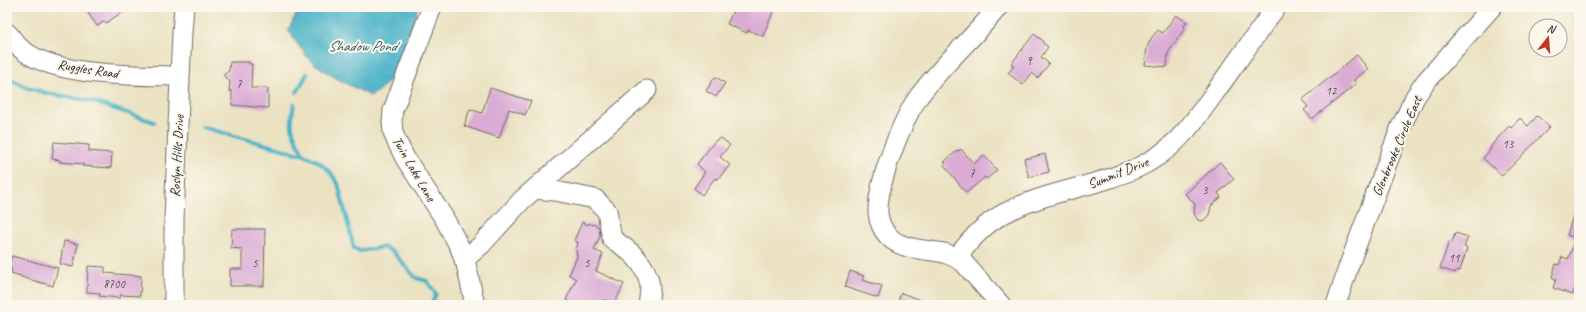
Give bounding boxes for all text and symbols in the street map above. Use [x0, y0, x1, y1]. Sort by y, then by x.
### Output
north arrow [1528, 18, 1568, 58]
text: N [1546, 21, 1558, 37]
water label: Shadow Pond [328, 37, 401, 56]
house number: 9 [1026, 53, 1033, 69]
street label: Ruggles Road [56, 56, 122, 83]
house number: 7 [236, 76, 242, 92]
house number: 12 [1326, 83, 1338, 99]
street label: Glenbrooke Circle East [1368, 92, 1426, 198]
street label: Roslyn Hills Drive [166, 113, 188, 198]
street label: Twin Lake Lane [389, 133, 440, 206]
house number: 13 [1503, 136, 1515, 152]
street label: Summit Drive [1085, 153, 1152, 193]
house number: 7 [969, 165, 975, 181]
house number: 3 [1202, 182, 1209, 198]
house number: 11 [1449, 250, 1460, 266]
house number: 5 [252, 255, 258, 271]
house number: 5 [584, 255, 590, 271]
house number: 8700 [103, 276, 126, 292]

